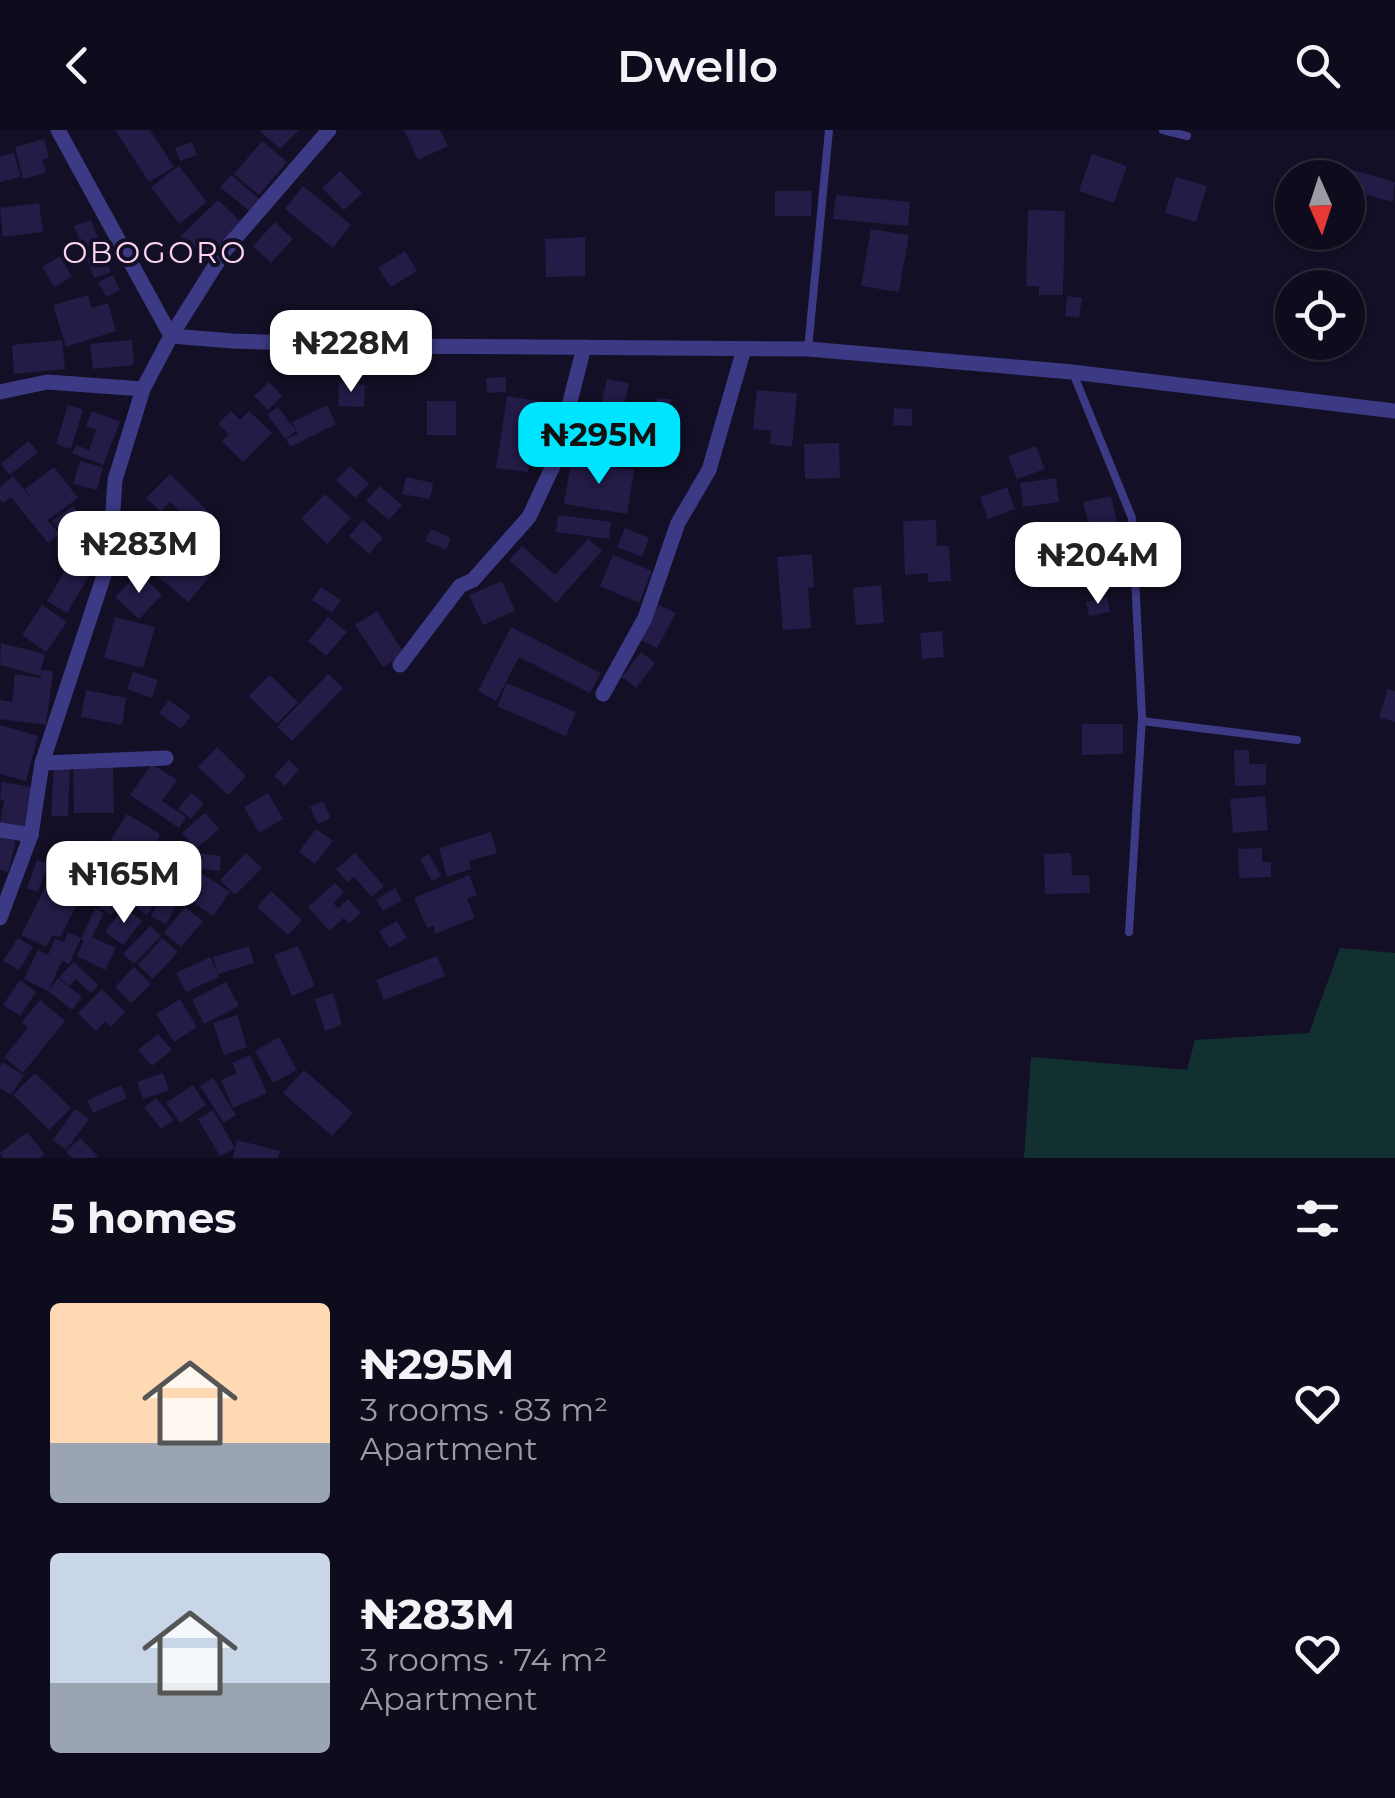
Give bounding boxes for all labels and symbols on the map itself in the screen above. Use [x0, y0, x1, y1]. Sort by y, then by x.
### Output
north arrow [1275, 160, 1365, 250]
district label: OBOGORO [62, 234, 248, 271]
pin: ₦228M [281, 310, 421, 395]
pin: ₦295M [529, 402, 669, 487]
pin: ₦283M [69, 511, 209, 596]
pin: ₦204M [1028, 522, 1168, 607]
pin: ₦165M [54, 841, 194, 926]

